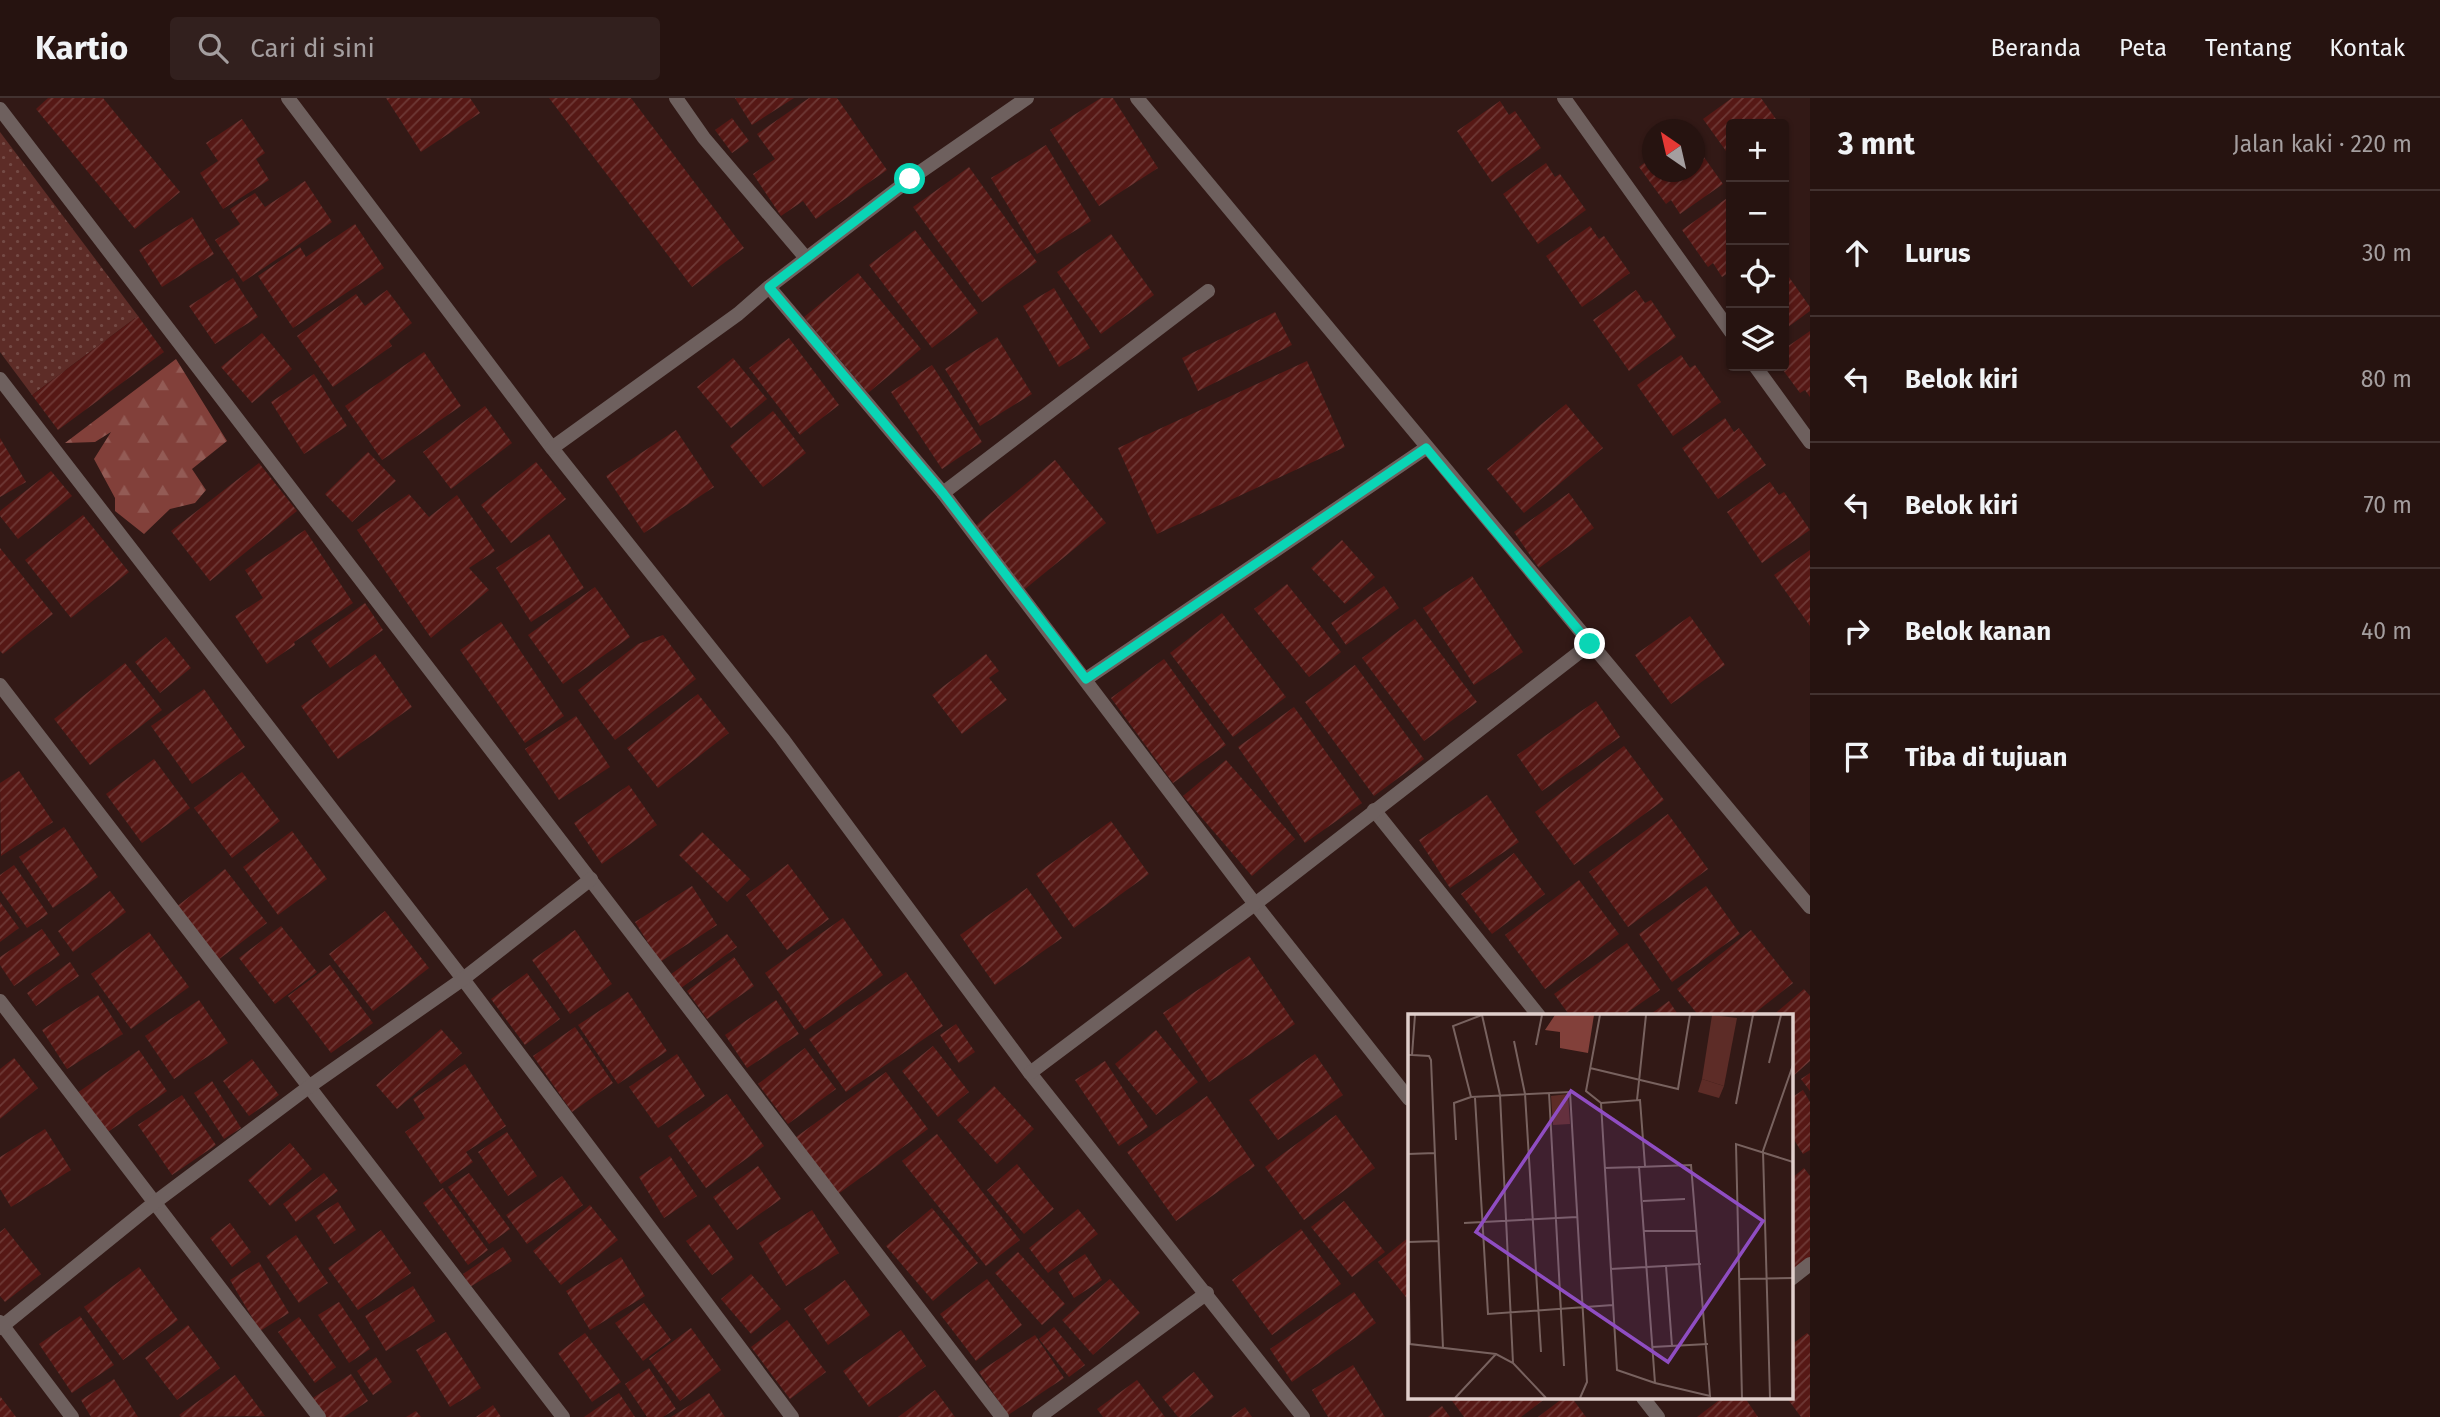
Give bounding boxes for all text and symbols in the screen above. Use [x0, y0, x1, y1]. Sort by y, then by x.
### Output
search box [170, 17, 660, 80]
text: Kartio [35, 28, 128, 68]
icon: search [194, 29, 232, 67]
text: Cari di sini [250, 33, 375, 64]
text: Beranda [1990, 34, 2081, 62]
text: Peta [2119, 34, 2167, 62]
text: Tentang [2205, 34, 2291, 62]
text: Kontak [2329, 34, 2405, 62]
north arrow [1642, 119, 1705, 182]
map controls [1726, 119, 1789, 371]
button: + [1726, 119, 1789, 182]
text: 3 mnt [1838, 126, 1915, 162]
text: Jalan kaki · 220 m [2233, 130, 2412, 158]
route start [894, 163, 925, 194]
button: − [1726, 182, 1789, 245]
icon: ahead [1838, 234, 1876, 272]
text: Lurus [1905, 238, 1971, 269]
text: 30 m [2362, 239, 2412, 267]
button: locate [1726, 245, 1789, 308]
button: layers [1726, 308, 1789, 371]
icon: left [1838, 360, 1876, 398]
text: Belok kiri [1905, 364, 2018, 395]
text: 80 m [2361, 365, 2412, 393]
icon: left [1838, 486, 1876, 524]
text: Belok kiri [1905, 490, 2018, 521]
text: 70 m [2363, 491, 2412, 519]
icon: right [1838, 612, 1876, 650]
text: Belok kanan [1905, 616, 2051, 647]
text: 40 m [2361, 617, 2412, 645]
route end [1574, 628, 1605, 659]
icon: arrive [1838, 738, 1876, 776]
text: Tiba di tujuan [1905, 742, 2067, 773]
inset map [1408, 1014, 1792, 1400]

